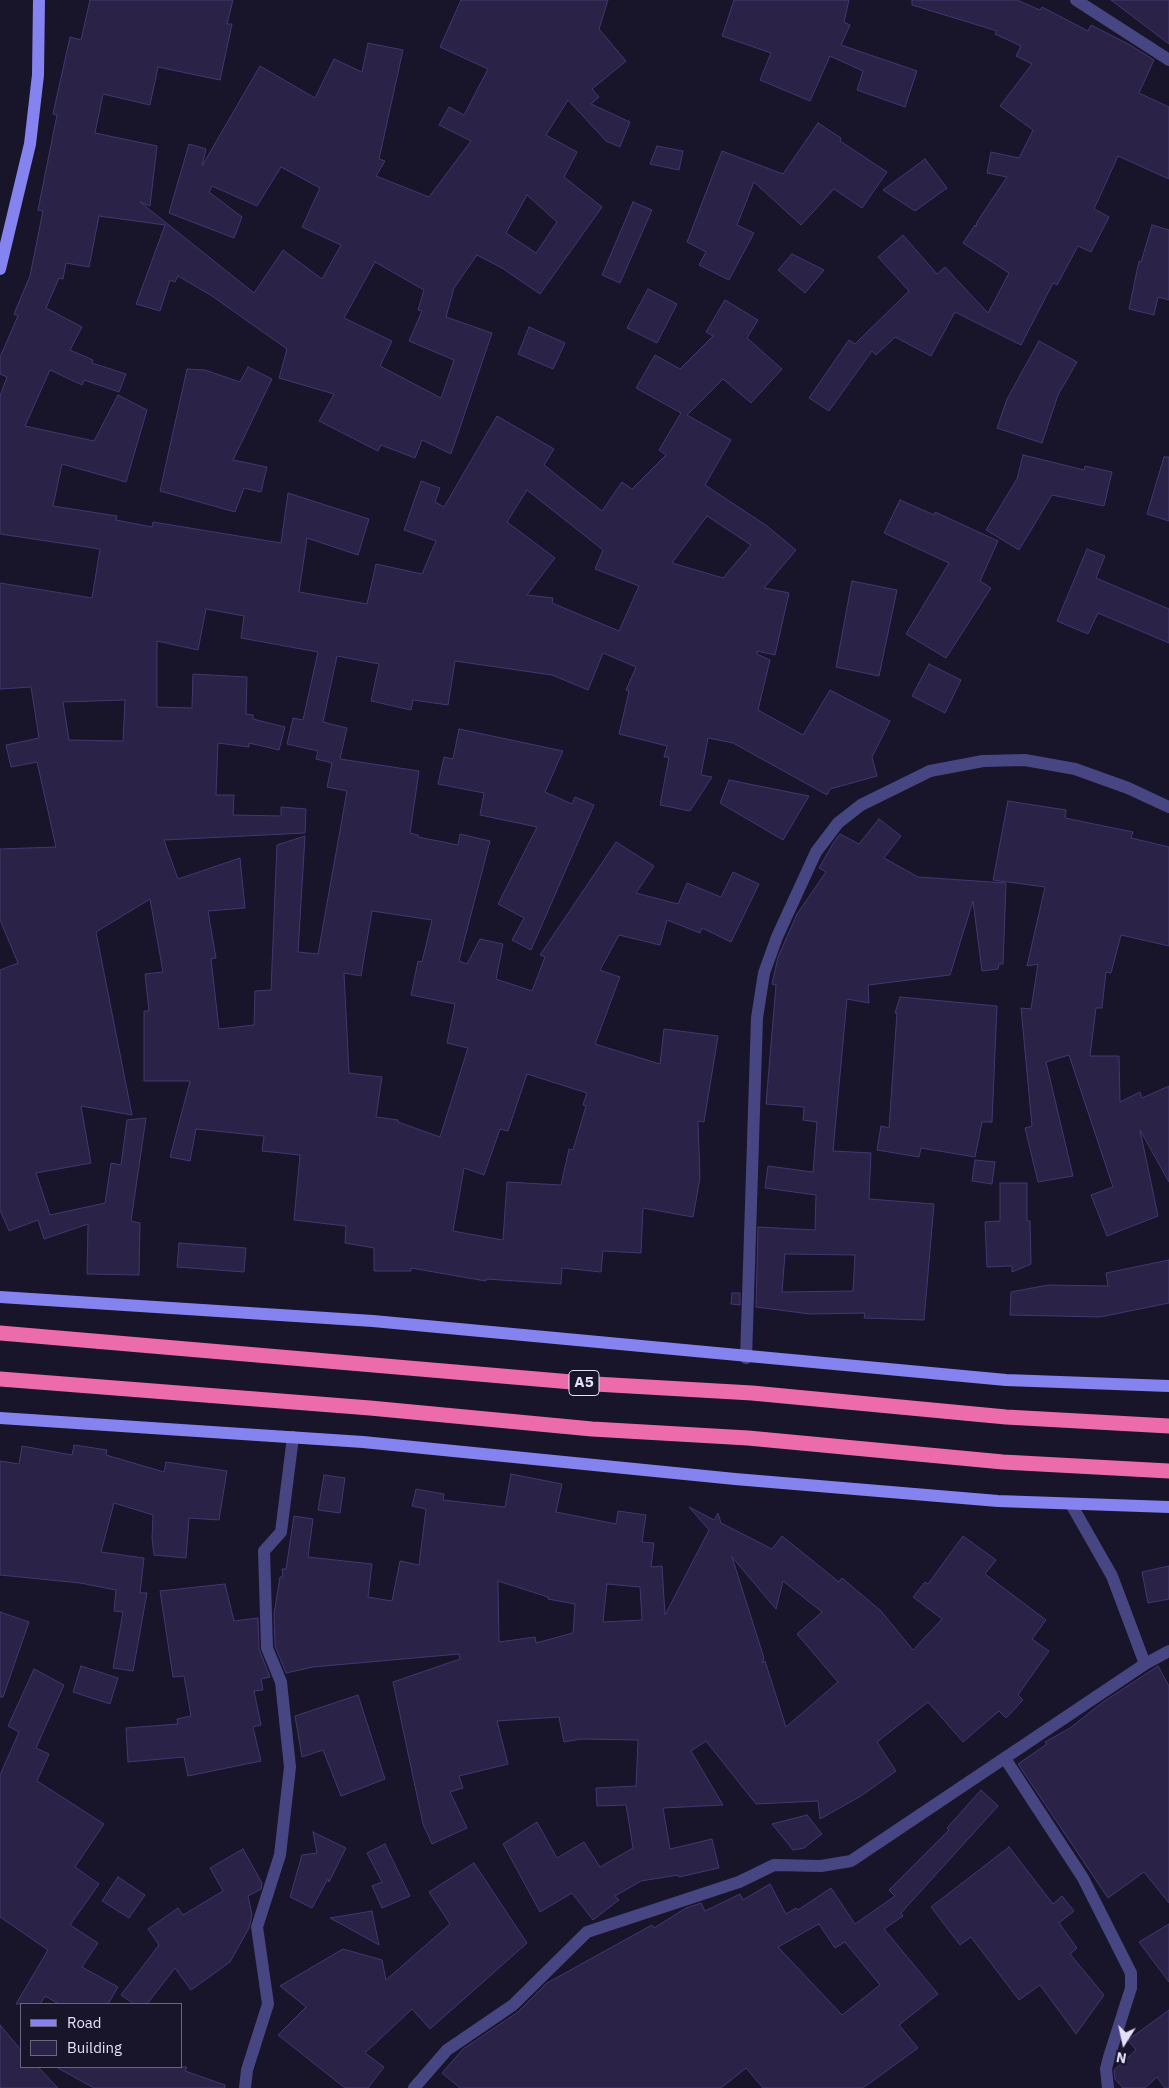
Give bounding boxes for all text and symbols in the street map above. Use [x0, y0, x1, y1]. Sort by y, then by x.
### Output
road number: A5 [569, 1370, 599, 1396]
legend [20, 2003, 182, 2068]
text: Road [67, 2013, 102, 2032]
north arrow [1099, 2018, 1149, 2068]
text: Building [67, 2038, 122, 2057]
text: N [1115, 2048, 1128, 2068]

